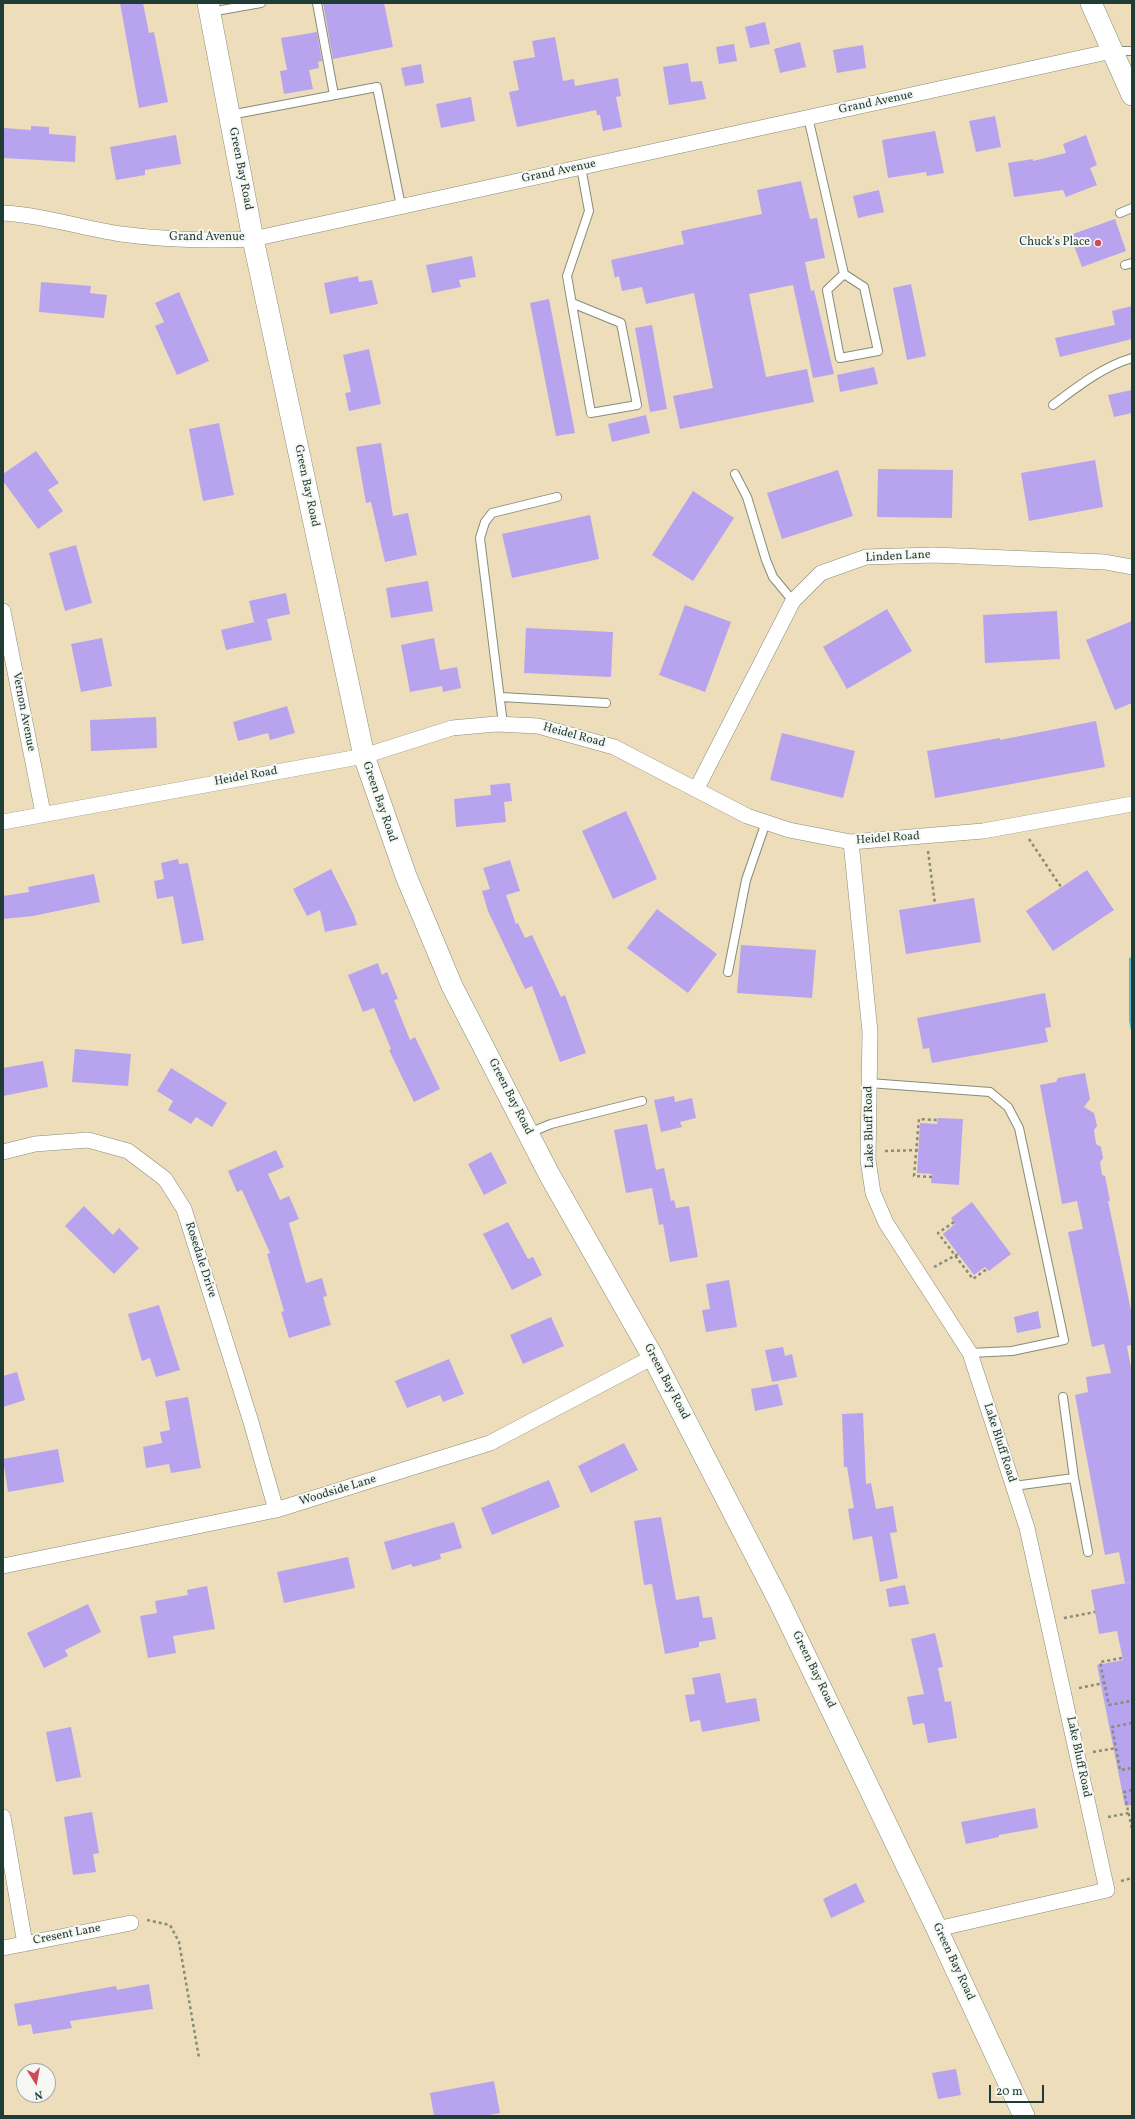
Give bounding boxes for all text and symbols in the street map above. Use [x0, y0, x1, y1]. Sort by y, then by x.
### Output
street label: Grand Avenue [838, 88, 914, 118]
street label: Green Bay Road [225, 126, 255, 212]
street label: Grand Avenue [521, 157, 597, 187]
street label: Grand Avenue [169, 231, 245, 245]
place label: Chuck's Place [1019, 236, 1090, 250]
marker: Chuck's Place [1093, 238, 1103, 248]
street label: Green Bay Road [290, 444, 322, 528]
street label: Linden Lane [865, 548, 931, 566]
street label: Vernon Avenue [8, 671, 38, 753]
street label: Heidel Road [541, 721, 607, 751]
street label: Green Bay Road [359, 760, 399, 844]
street label: Heidel Road [213, 764, 279, 790]
street label: Heidel Road [856, 830, 920, 848]
street label: Green Bay Road [485, 1056, 535, 1138]
street label: Lake Bluff Road [862, 1086, 878, 1168]
street label: Rosedale Drive [181, 1220, 219, 1300]
street label: Green Bay Road [640, 1342, 692, 1422]
street label: Lake Bluff Road [979, 1402, 1019, 1484]
street label: Woodside Lane [298, 1472, 378, 1510]
street label: Green Bay Road [788, 1629, 838, 1711]
street label: Lake Bluff Road [1062, 1715, 1094, 1799]
street label: Cresent Lane [32, 1921, 102, 1949]
street label: Green Bay Road [929, 1921, 977, 2003]
north arrow [16, 2063, 56, 2103]
scale bar [991, 2077, 1046, 2103]
text: 20 m [996, 2084, 1023, 2100]
text: N [33, 2086, 44, 2102]

